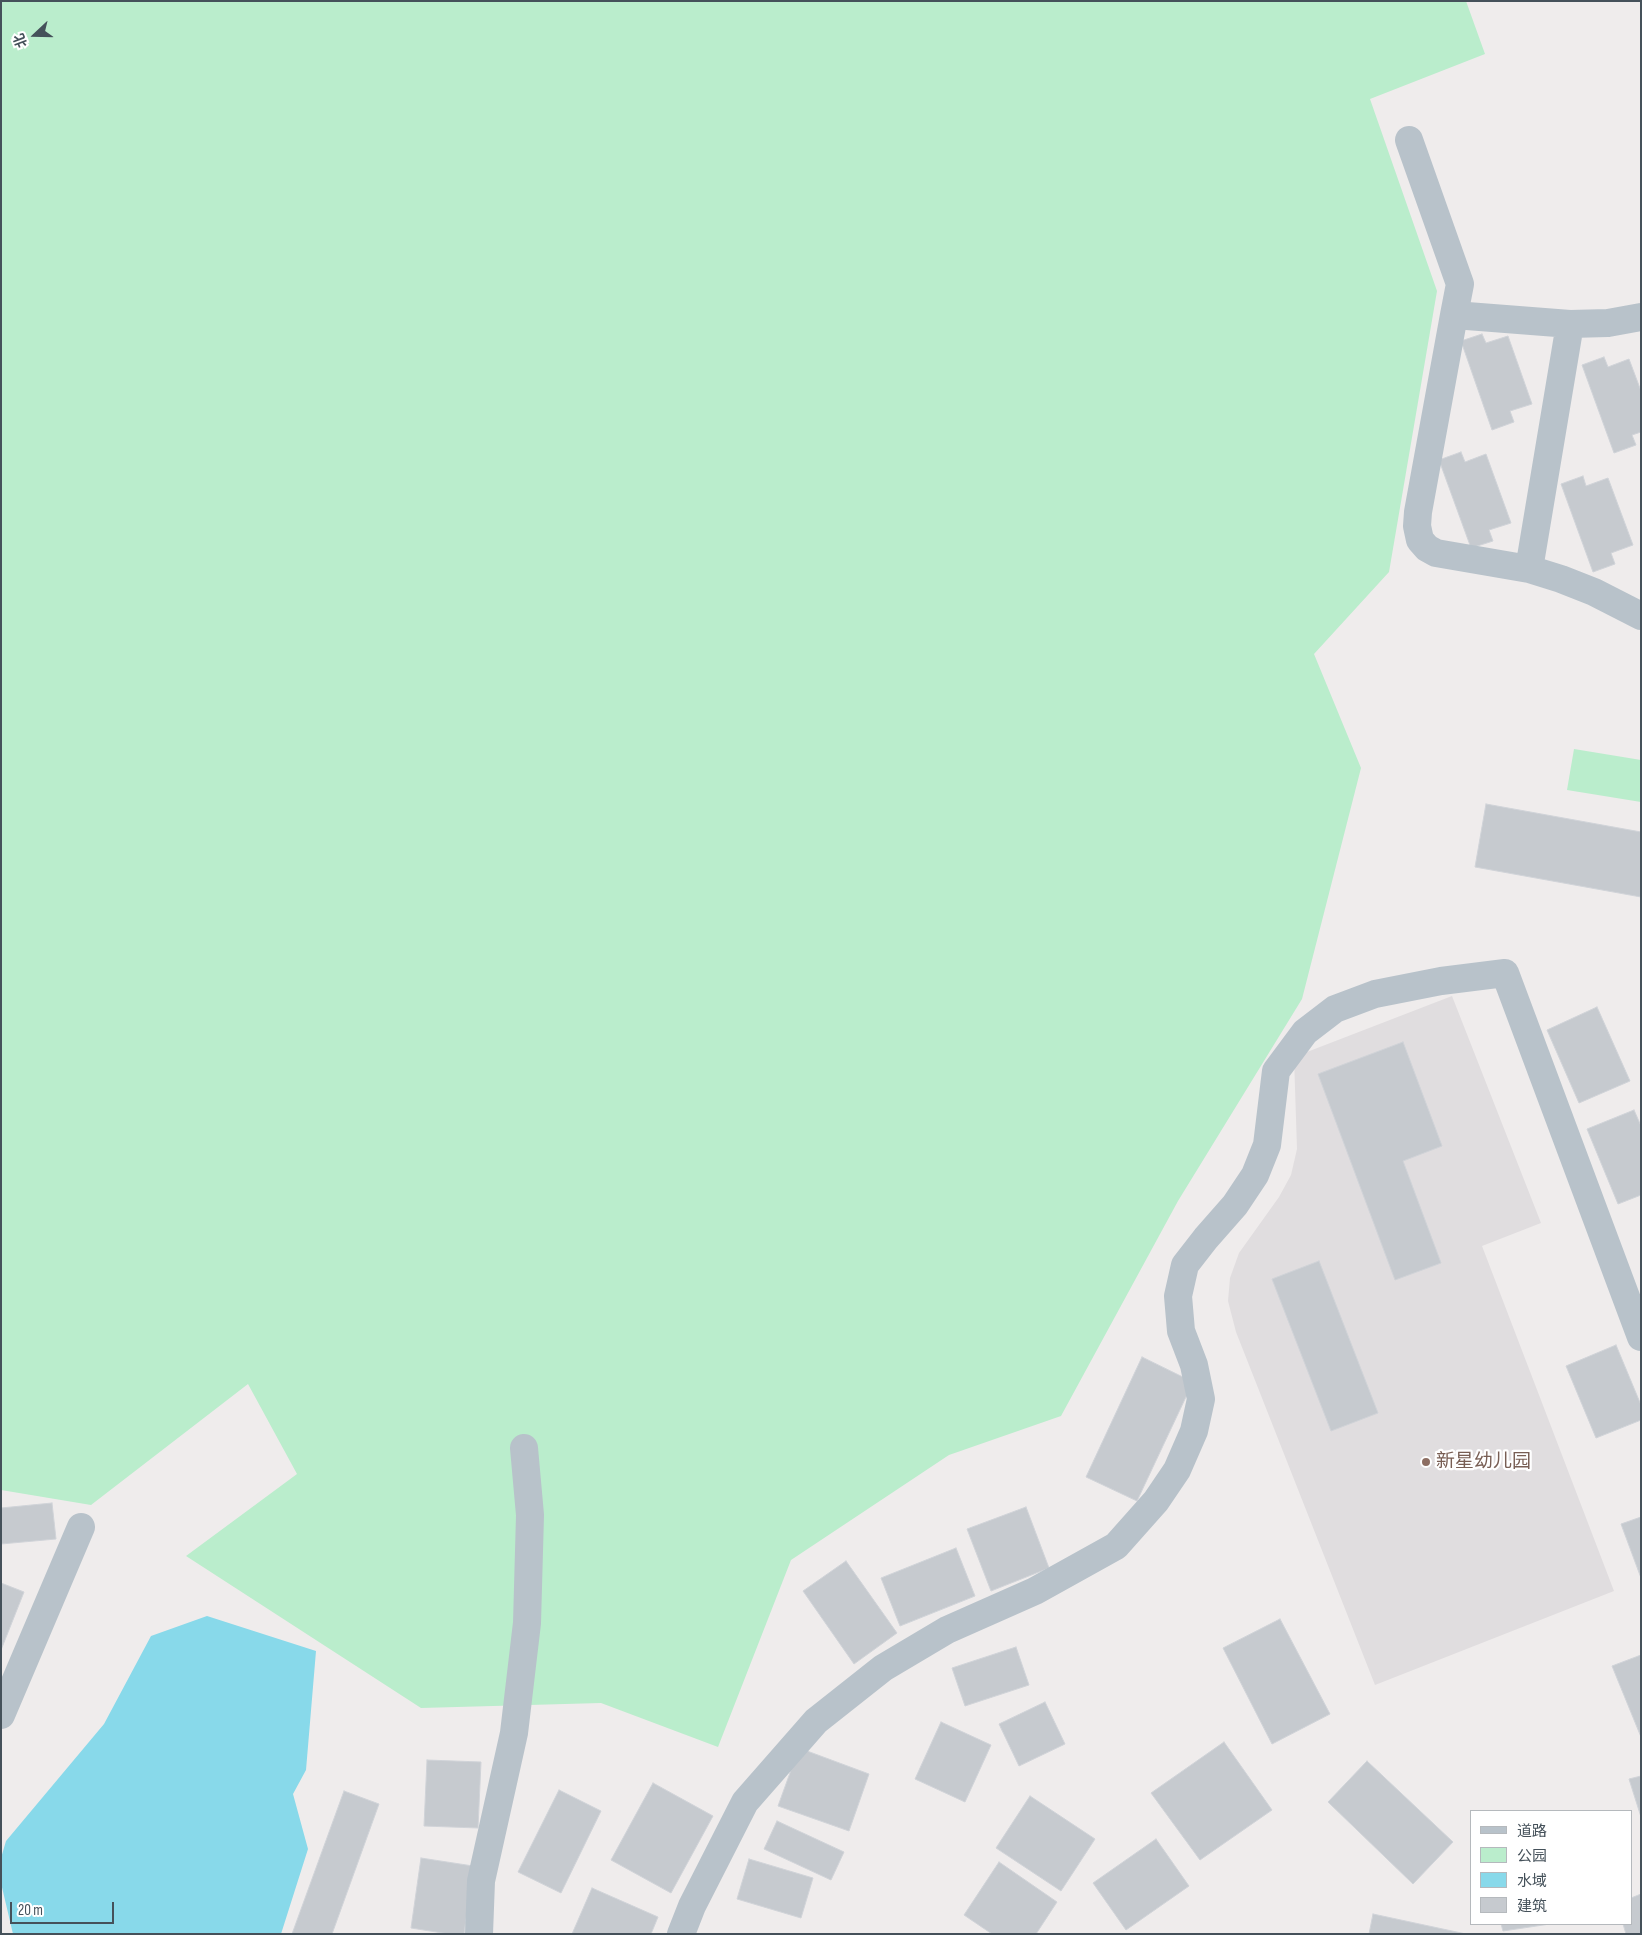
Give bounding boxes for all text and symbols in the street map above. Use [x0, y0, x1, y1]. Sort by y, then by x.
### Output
north arrow [10, 10, 60, 60]
text: 北 [10, 31, 31, 50]
place label: 新星幼儿园 [1436, 1451, 1531, 1473]
marker: 新星幼儿园 [1420, 1456, 1432, 1468]
legend [1470, 1810, 1632, 1925]
text: 道路 [1517, 1822, 1547, 1841]
text: 公园 [1517, 1847, 1547, 1866]
text: 水域 [1517, 1872, 1547, 1891]
scale bar [12, 1892, 116, 1924]
text: 建筑 [1517, 1897, 1547, 1916]
text: 20 m [18, 1901, 43, 1920]

